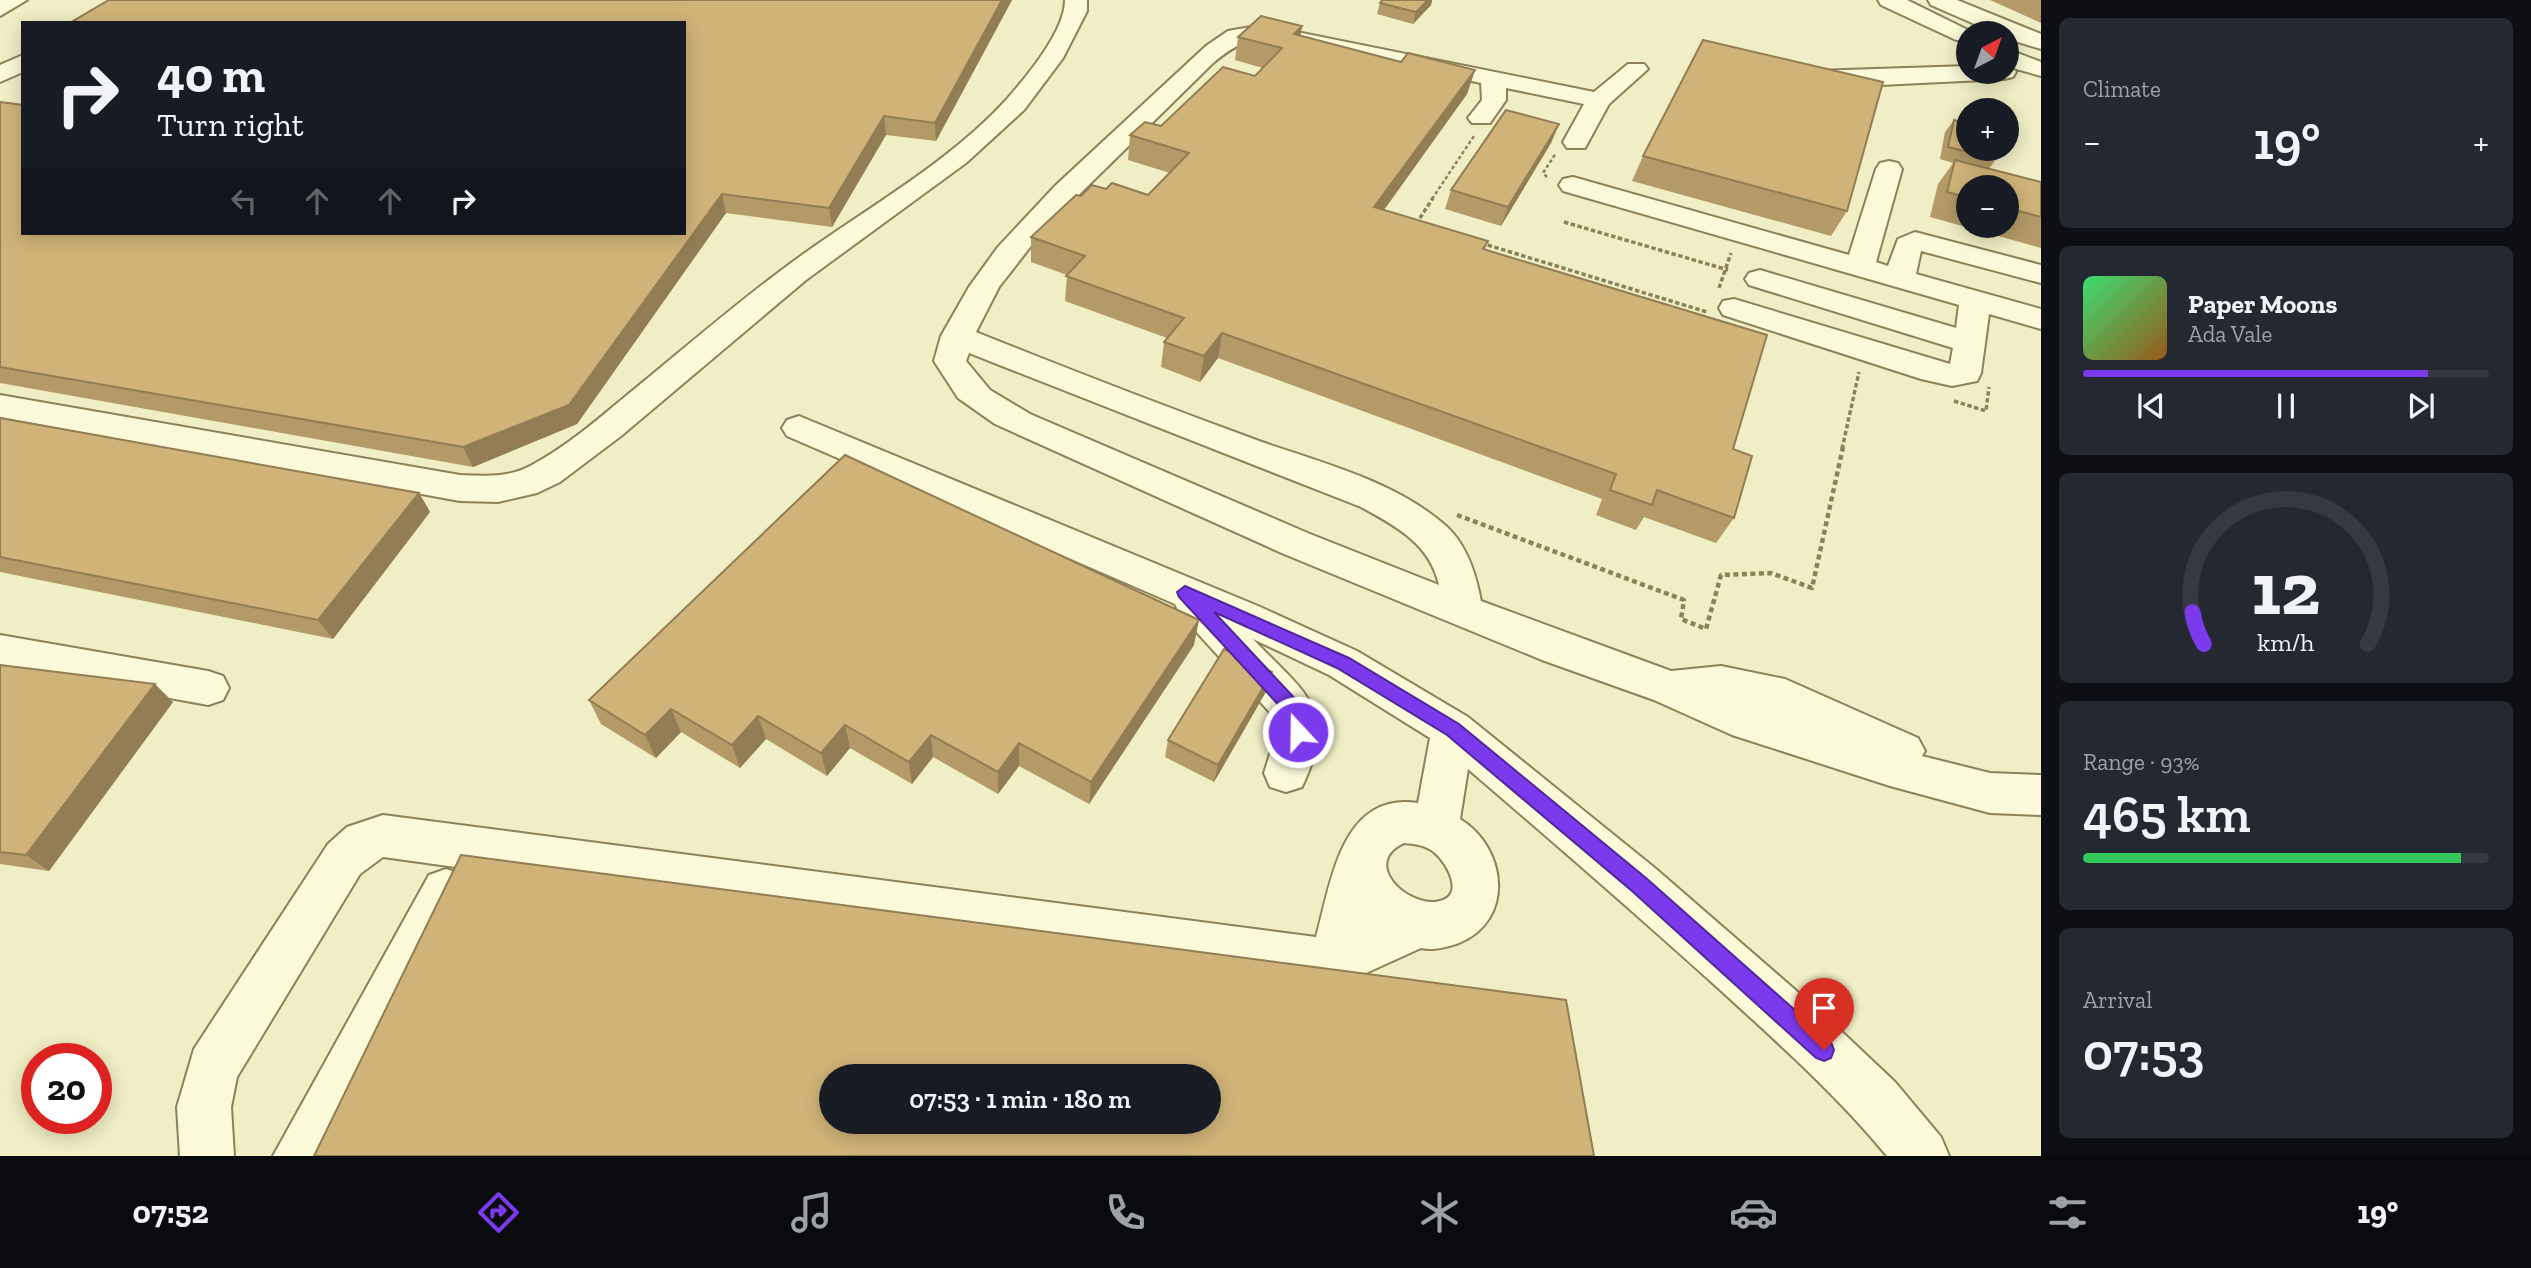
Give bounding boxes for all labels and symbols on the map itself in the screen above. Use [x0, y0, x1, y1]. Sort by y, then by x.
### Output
north arrow [1956, 21, 2020, 84]
position arrow [1261, 695, 1335, 769]
pin [1794, 978, 1854, 1050]
speed limit sign: 20 [21, 1043, 112, 1134]

